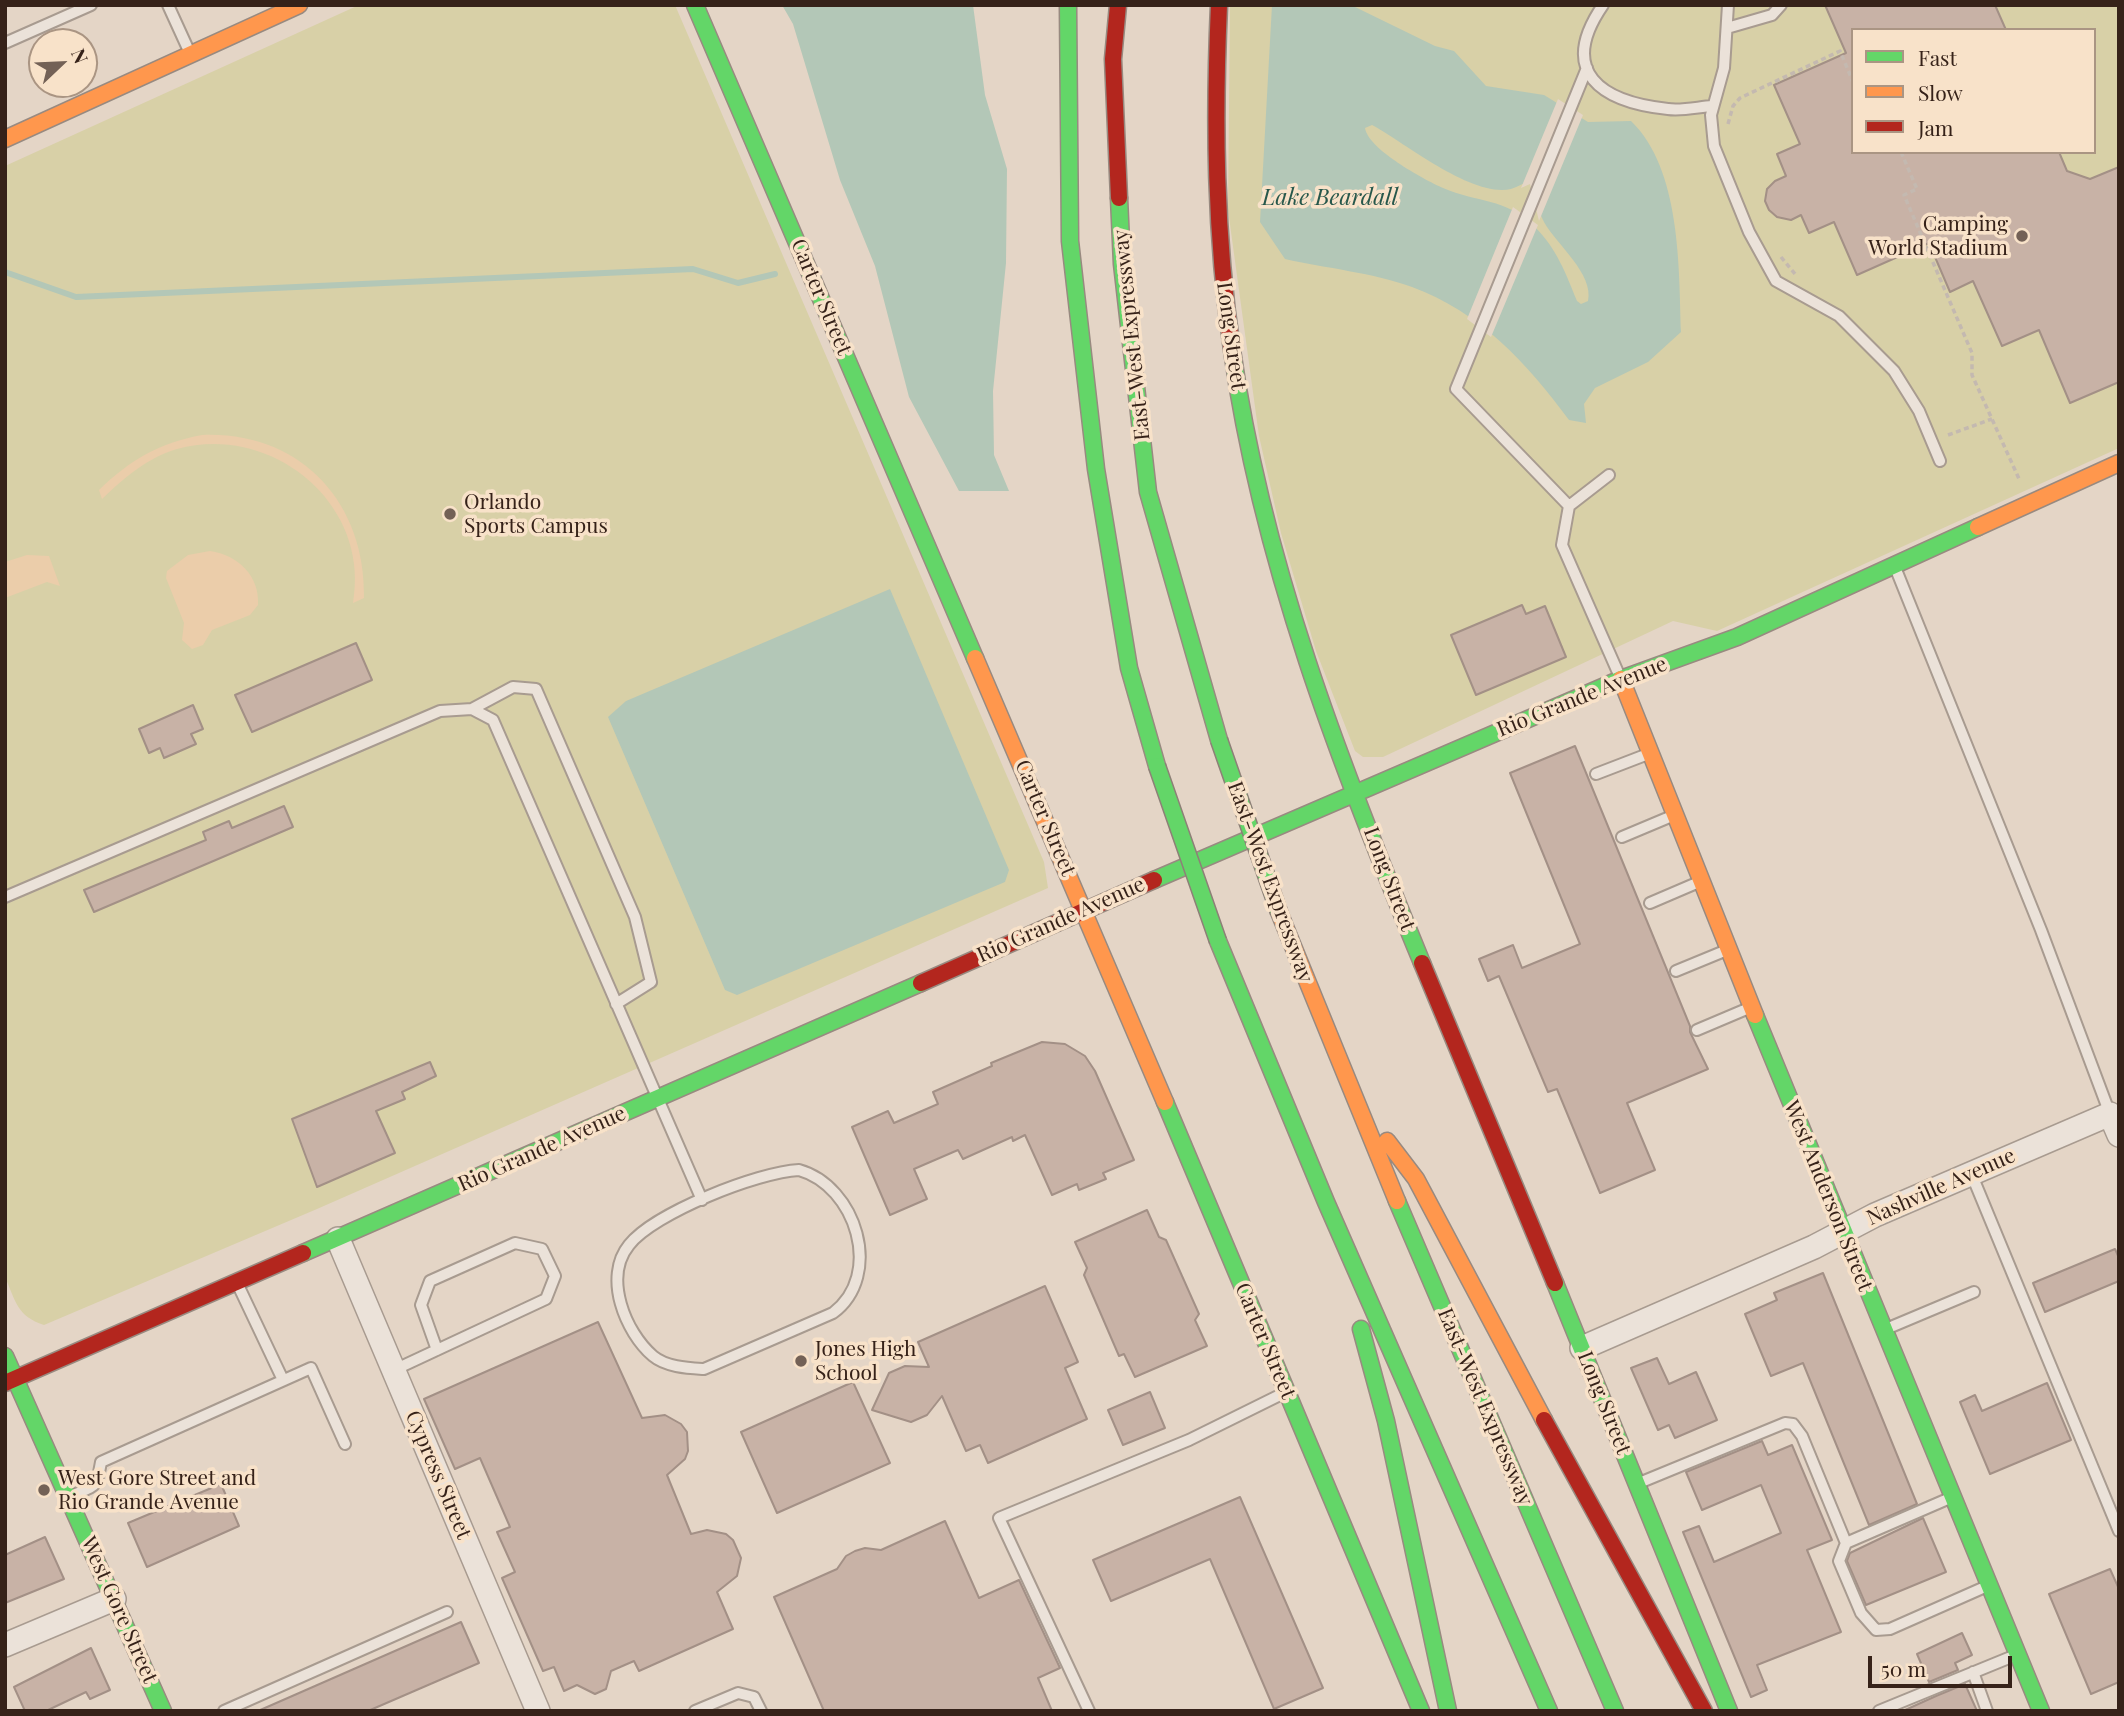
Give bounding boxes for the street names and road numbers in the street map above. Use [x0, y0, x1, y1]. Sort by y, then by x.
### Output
street label: East-West Expressway [1108, 228, 1156, 442]
street label: Carter Street [785, 235, 857, 359]
street label: Long Street [1211, 280, 1251, 392]
street label: Rio Grande Avenue [1493, 651, 1671, 743]
street label: Carter Street [1009, 756, 1081, 880]
street label: East-West Expressway [1222, 778, 1318, 986]
street label: Long Street [1358, 824, 1420, 934]
street label: Rio Grande Avenue [973, 872, 1149, 968]
street label: West Anderson Street [1778, 1097, 1878, 1295]
street label: Rio Grande Avenue [454, 1101, 630, 1197]
street label: Nashville Avenue [1863, 1143, 2019, 1231]
street label: Carter Street [1229, 1279, 1301, 1403]
street label: East-West Expressway [1432, 1305, 1538, 1509]
street label: Long Street [1572, 1348, 1636, 1458]
street label: Cypress Street [400, 1407, 476, 1543]
street label: West Gore Street [75, 1533, 163, 1687]

